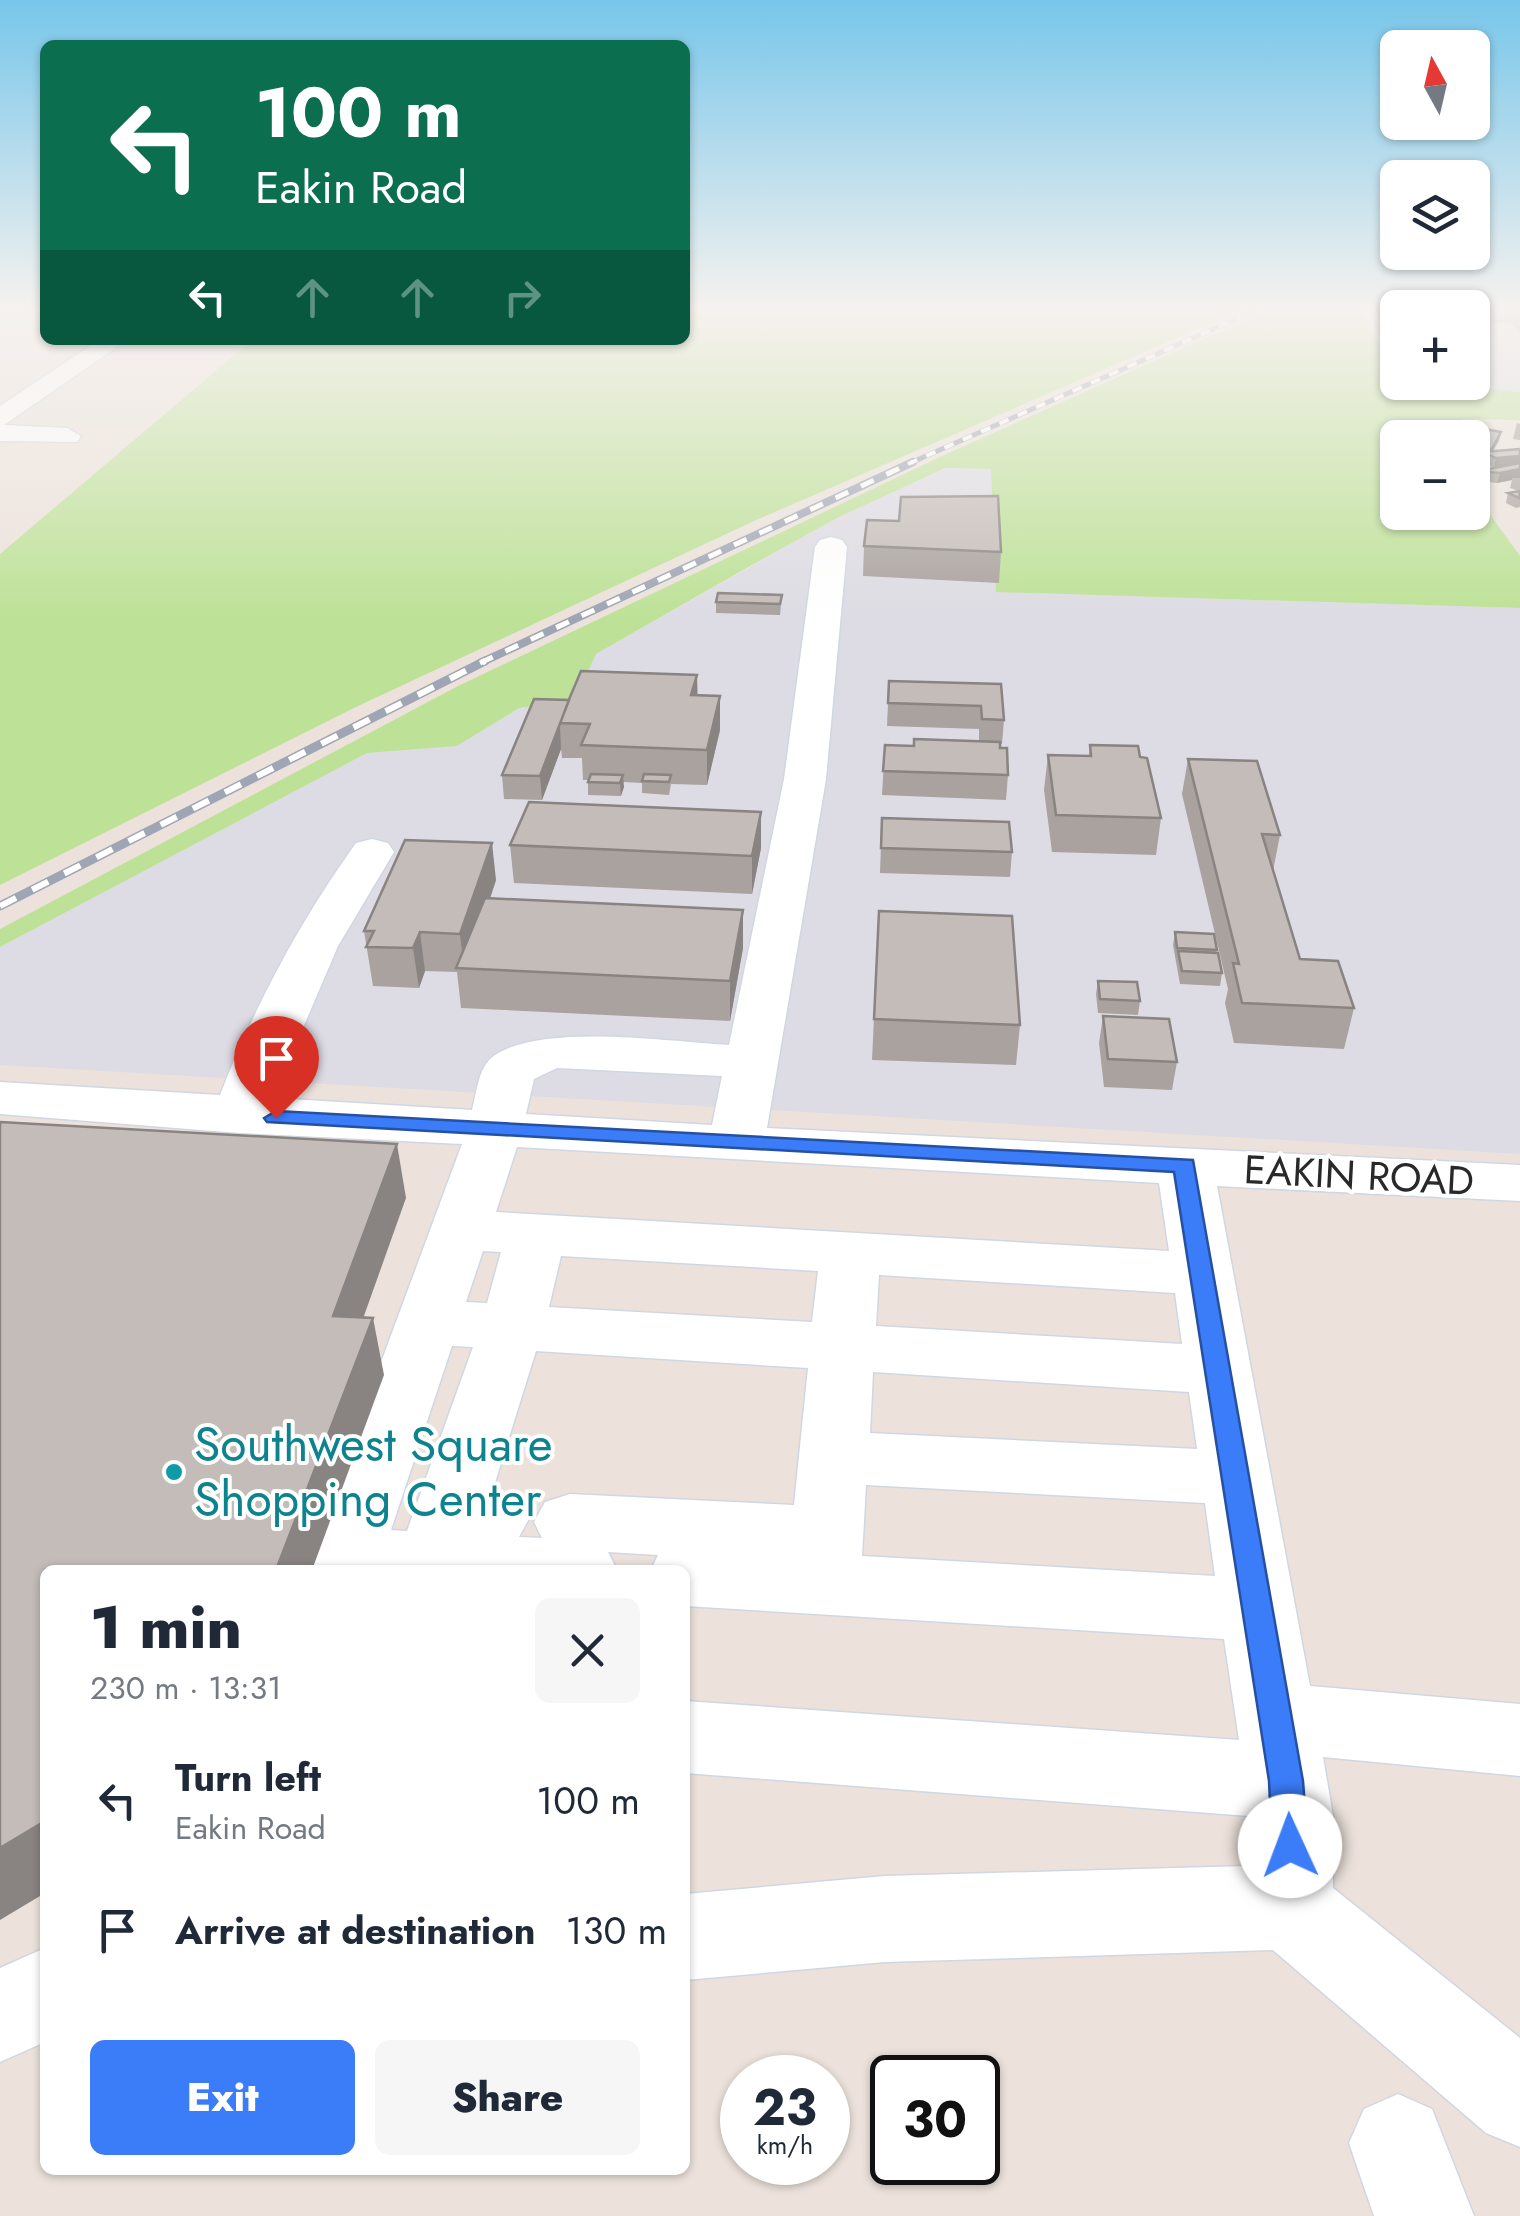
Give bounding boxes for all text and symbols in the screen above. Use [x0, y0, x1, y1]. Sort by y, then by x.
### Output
north arrow [1380, 30, 1490, 140]
map controls [1380, 30, 1490, 530]
text: 100 m [255, 62, 462, 163]
icon: left [90, 80, 220, 210]
text: Eakin Road [255, 155, 467, 220]
button: layers [1380, 160, 1490, 270]
icon: left [180, 270, 235, 325]
icon: ahead [285, 270, 340, 325]
icon: ahead [390, 270, 445, 325]
icon: right [495, 270, 550, 325]
button: + [1380, 290, 1490, 400]
button: − [1380, 420, 1490, 530]
pin [234, 1016, 319, 1119]
icon: arrive [249, 1031, 304, 1086]
street label: EAKIN ROAD [1243, 1140, 1475, 1210]
place label: Southwest Square Shopping Center [194, 1410, 553, 1534]
marker: Southwest Square Shopping Center [163, 1461, 185, 1483]
text: 1 min [90, 1584, 242, 1671]
button: close [535, 1598, 640, 1703]
text: 230 m · 13:31 [90, 1665, 282, 1711]
text: Turn left [175, 1750, 321, 1805]
icon: left [90, 1773, 145, 1828]
text: 100 m [536, 1773, 640, 1828]
position arrow [1238, 1794, 1342, 1898]
text: Eakin Road [175, 1805, 326, 1851]
icon: arrive [90, 1903, 145, 1958]
text: Arrive at destination [175, 1903, 536, 1958]
text: 130 m [566, 1903, 667, 1958]
button: Exit [90, 2040, 355, 2155]
button: Share [375, 2040, 640, 2155]
speed limit sign: 30 [870, 2055, 1000, 2185]
text: 23 [753, 2071, 817, 2144]
text: km/h [757, 2127, 813, 2163]

